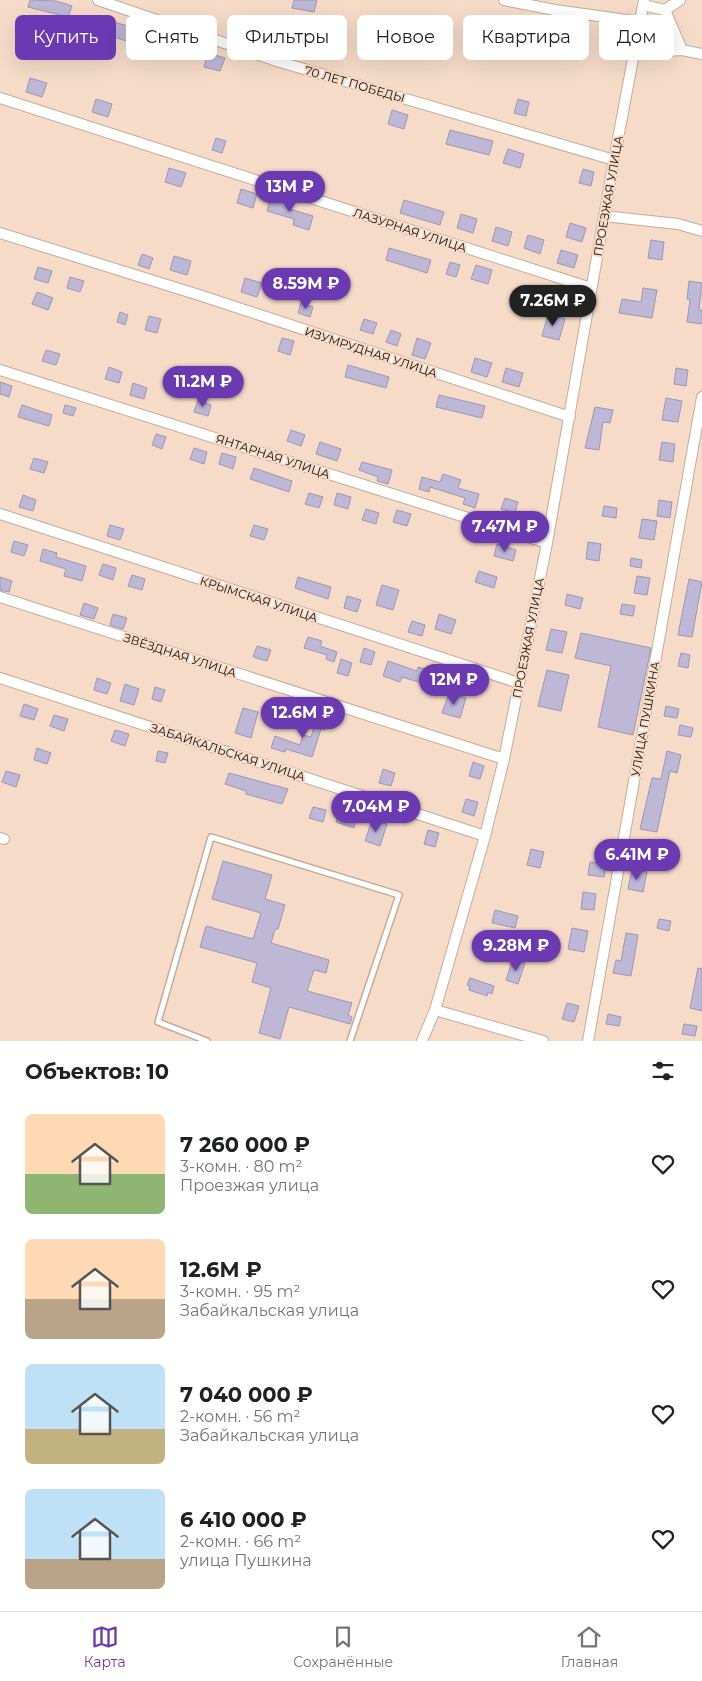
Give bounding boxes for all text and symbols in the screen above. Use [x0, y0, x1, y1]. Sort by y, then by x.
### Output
chip: Купить [15, 15, 116, 60]
chip: Снять [126, 15, 217, 60]
chip: Фильтры [227, 15, 347, 60]
chip: Новое [357, 15, 453, 60]
chip: Квартира [463, 15, 589, 60]
chip: Дом [599, 15, 674, 60]
street label: 70 ЛЕТ ПОБЕДЫ [303, 63, 407, 105]
street label: ПРОЕЗЖАЯ УЛИЦА [590, 134, 626, 258]
pin: 13M ₽ [255, 170, 325, 213]
text: 13M ₽ [266, 177, 314, 196]
street label: ЛАЗУРНАЯ УЛИЦА [351, 205, 469, 255]
pin: 8.59M ₽ [260, 268, 352, 310]
text: 8.59M ₽ [273, 274, 339, 293]
pin: 7.26M ₽ [507, 284, 599, 327]
text: 7.26M ₽ [520, 291, 586, 310]
street label: ИЗУМРУДНАЯ УЛИЦА [303, 323, 439, 381]
pin: 11.2M ₽ [157, 366, 249, 408]
text: 11.2M ₽ [174, 372, 232, 391]
street label: ЯНТАРНАЯ УЛИЦА [214, 430, 332, 482]
pin: 7.47M ₽ [459, 510, 551, 553]
text: 7.47M ₽ [472, 517, 538, 536]
street label: КРЫМСКАЯ УЛИЦА [198, 573, 320, 625]
street label: ПРОЕЗЖАЯ УЛИЦА [509, 576, 547, 700]
street label: ЗВЁЗДНАЯ УЛИЦА [122, 630, 238, 680]
street label: УЛИЦА ПУШКИНА [627, 660, 663, 778]
pin: 12M ₽ [419, 664, 489, 706]
text: 12M ₽ [430, 670, 478, 689]
pin: 12.6M ₽ [257, 696, 349, 739]
text: 12.6M ₽ [272, 703, 334, 722]
street label: ЗАБАЙКАЛЬСКАЯ УЛИЦА [149, 720, 307, 784]
pin: 7.04M ₽ [330, 790, 422, 833]
text: 7.04M ₽ [342, 797, 410, 816]
pin: 6.41M ₽ [591, 838, 683, 881]
text: 6.41M ₽ [605, 845, 669, 864]
pin: 9.28M ₽ [470, 930, 562, 972]
text: 9.28M ₽ [483, 936, 549, 955]
icon: filters [649, 1057, 677, 1085]
text: Объектов: 10 [25, 1059, 169, 1084]
text: 7 260 000 ₽ [180, 1132, 310, 1157]
icon: home [65, 1134, 125, 1194]
icon: heart [649, 1150, 677, 1178]
text: 3-комн. · 80 m² [180, 1157, 302, 1176]
text: Проезжая улица [180, 1176, 319, 1195]
text: 12.6M ₽ [180, 1257, 262, 1282]
icon: home [65, 1259, 125, 1319]
icon: heart [649, 1275, 677, 1303]
text: 3-комн. · 95 m² [180, 1282, 300, 1301]
text: Забайкальская улица [180, 1301, 359, 1320]
text: 7 040 000 ₽ [180, 1382, 313, 1407]
icon: home [65, 1384, 125, 1444]
icon: heart [649, 1400, 677, 1428]
text: 2-комн. · 56 m² [180, 1407, 300, 1426]
text: Забайкальская улица [180, 1426, 359, 1445]
text: 6 410 000 ₽ [180, 1507, 307, 1532]
icon: home [65, 1509, 125, 1569]
icon: heart [649, 1525, 677, 1553]
text: 2-комн. · 66 m² [180, 1532, 301, 1551]
text: улица Пушкина [180, 1551, 312, 1570]
tab: Карта [84, 1623, 126, 1671]
tab: Сохранённые [293, 1623, 393, 1671]
tab: Главная [561, 1623, 618, 1671]

